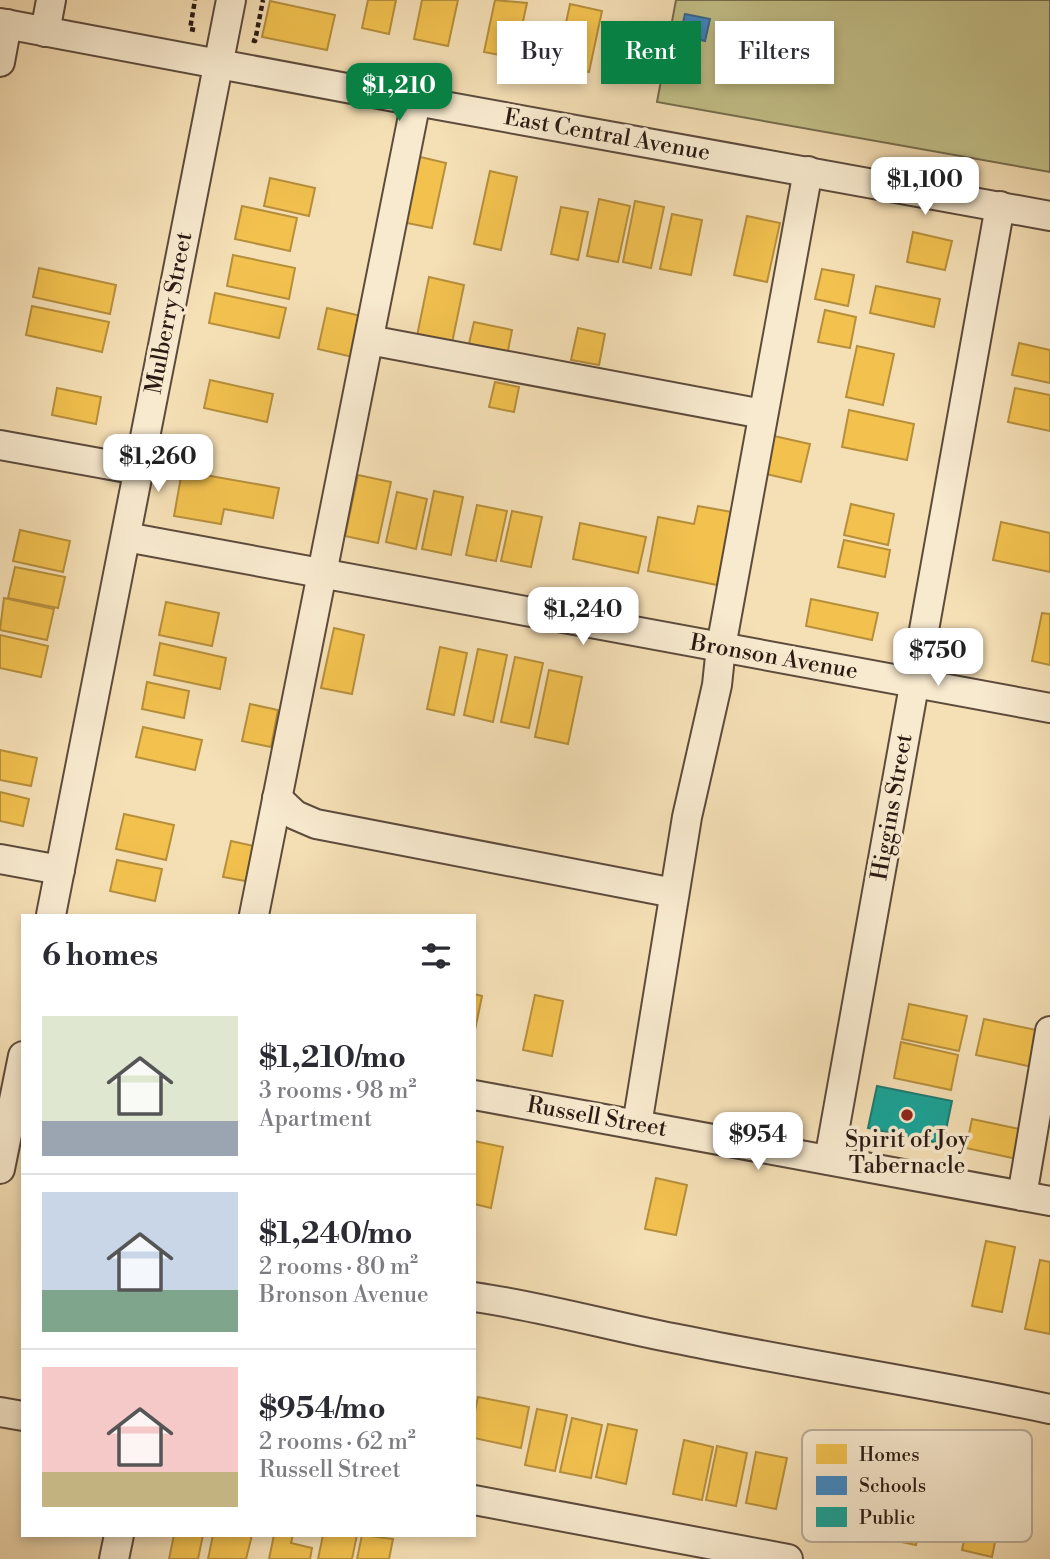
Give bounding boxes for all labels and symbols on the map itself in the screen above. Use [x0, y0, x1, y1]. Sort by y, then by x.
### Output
pin: $1,210 [342, 64, 456, 123]
street label: East Central Avenue [502, 103, 712, 167]
pin: $1,100 [868, 158, 982, 217]
street label: Mulberry Street [140, 230, 198, 396]
pin: $1,260 [101, 434, 215, 494]
pin: $1,240 [526, 588, 640, 647]
street label: Bronson Avenue [687, 628, 860, 686]
pin: $750 [897, 628, 979, 688]
street label: Higgins Street [865, 731, 919, 883]
street label: Russell Street [525, 1091, 669, 1143]
marker: Spirit of Joy Tabernacle [899, 1107, 915, 1123]
pin: $954 [717, 1112, 799, 1172]
place label: Spirit of Joy Tabernacle [845, 1126, 970, 1180]
legend [802, 1430, 1032, 1542]
text: Homes [859, 1443, 919, 1467]
text: Schools [859, 1474, 926, 1498]
text: Public [859, 1506, 915, 1530]

